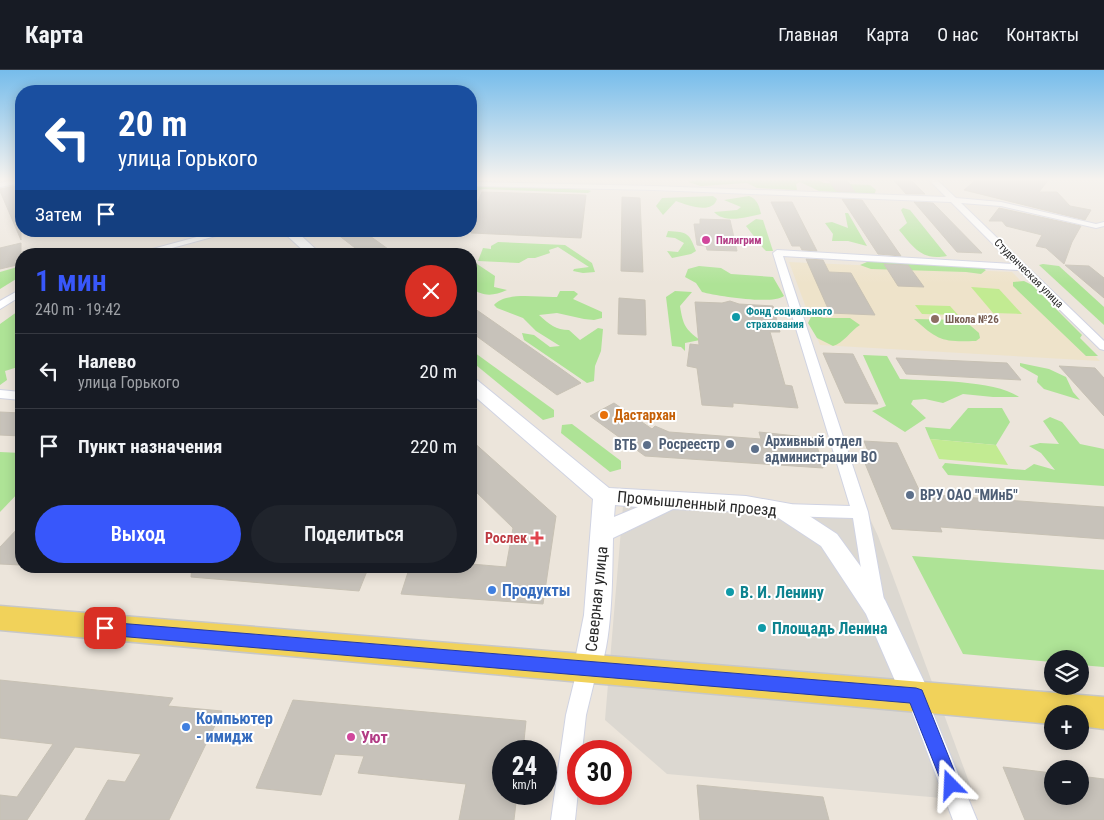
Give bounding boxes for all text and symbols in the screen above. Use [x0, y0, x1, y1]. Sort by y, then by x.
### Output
text: Карта [25, 21, 83, 49]
text: Главная [778, 24, 838, 45]
text: Карта [866, 24, 909, 45]
text: О нас [937, 24, 978, 45]
text: Контакты [1006, 24, 1079, 45]
text: 20 m [118, 104, 187, 145]
icon: left [35, 105, 100, 170]
text: улица Горького [118, 146, 258, 171]
icon: arrive [92, 200, 120, 228]
text: Затем [35, 203, 82, 226]
marker: Пилигрим [700, 234, 712, 246]
place label: Пилигрим [716, 234, 762, 247]
street label: Студенческая улица [991, 236, 1066, 311]
text: 1 мин [35, 263, 107, 298]
button: close [405, 265, 457, 317]
text: 240 m · 19:42 [35, 300, 121, 319]
place label: Фонд социального страхования [746, 305, 833, 331]
marker: Фонд социального страхования [730, 311, 742, 323]
marker: Школа №26 [929, 313, 941, 325]
place label: Школа №26 [945, 313, 999, 326]
text: Налево [78, 350, 136, 373]
icon: left [35, 357, 63, 385]
text: 20 m [420, 360, 457, 383]
text: улица Горького [78, 373, 180, 392]
place label: Дастархан [614, 407, 676, 423]
marker: Дастархан [598, 409, 610, 421]
icon: arrive [35, 432, 63, 460]
place label: Архивный отдел администрации ВО [765, 433, 877, 465]
text: Пункт назначения [78, 435, 222, 458]
text: 220 m [410, 435, 457, 458]
place label: Росреестр [659, 436, 720, 452]
place label: ВТБ [614, 437, 637, 453]
marker: Росреестр [724, 438, 736, 450]
marker: ВТБ [641, 439, 653, 451]
marker: Архивный отдел администрации ВО [749, 443, 761, 455]
street label: Промышленный проезд [616, 487, 778, 520]
place label: ВРУ ОАО "МИнБ" [920, 487, 1018, 503]
marker: ВРУ ОАО "МИнБ" [904, 489, 916, 501]
button: Выход [35, 505, 241, 563]
button: Поделиться [251, 505, 457, 563]
place label: Рослек [485, 530, 527, 546]
marker: Рослек [531, 532, 543, 544]
street label: Северная улица [582, 545, 611, 653]
place label: Продукты [502, 581, 570, 600]
place label: В. И. Ленину [740, 583, 824, 602]
marker: Продукты [486, 584, 498, 596]
marker: В. И. Ленину [724, 586, 736, 598]
pin [84, 607, 126, 649]
icon: arrive [91, 614, 119, 642]
place label: Площадь Ленина [772, 619, 888, 638]
marker: Площадь Ленина [756, 622, 768, 634]
map controls [1044, 650, 1089, 805]
button: layers [1044, 650, 1089, 695]
button: + [1044, 705, 1089, 750]
place label: Компьютер - имидж [196, 709, 273, 746]
marker: Компьютер - имидж [180, 721, 192, 733]
place label: Уют [361, 728, 388, 747]
marker: Уют [345, 731, 357, 743]
speed limit sign: 30 [567, 740, 632, 805]
text: 24 [512, 752, 537, 781]
position arrow [924, 758, 976, 810]
button: − [1044, 760, 1089, 805]
text: km/h [512, 778, 537, 792]

